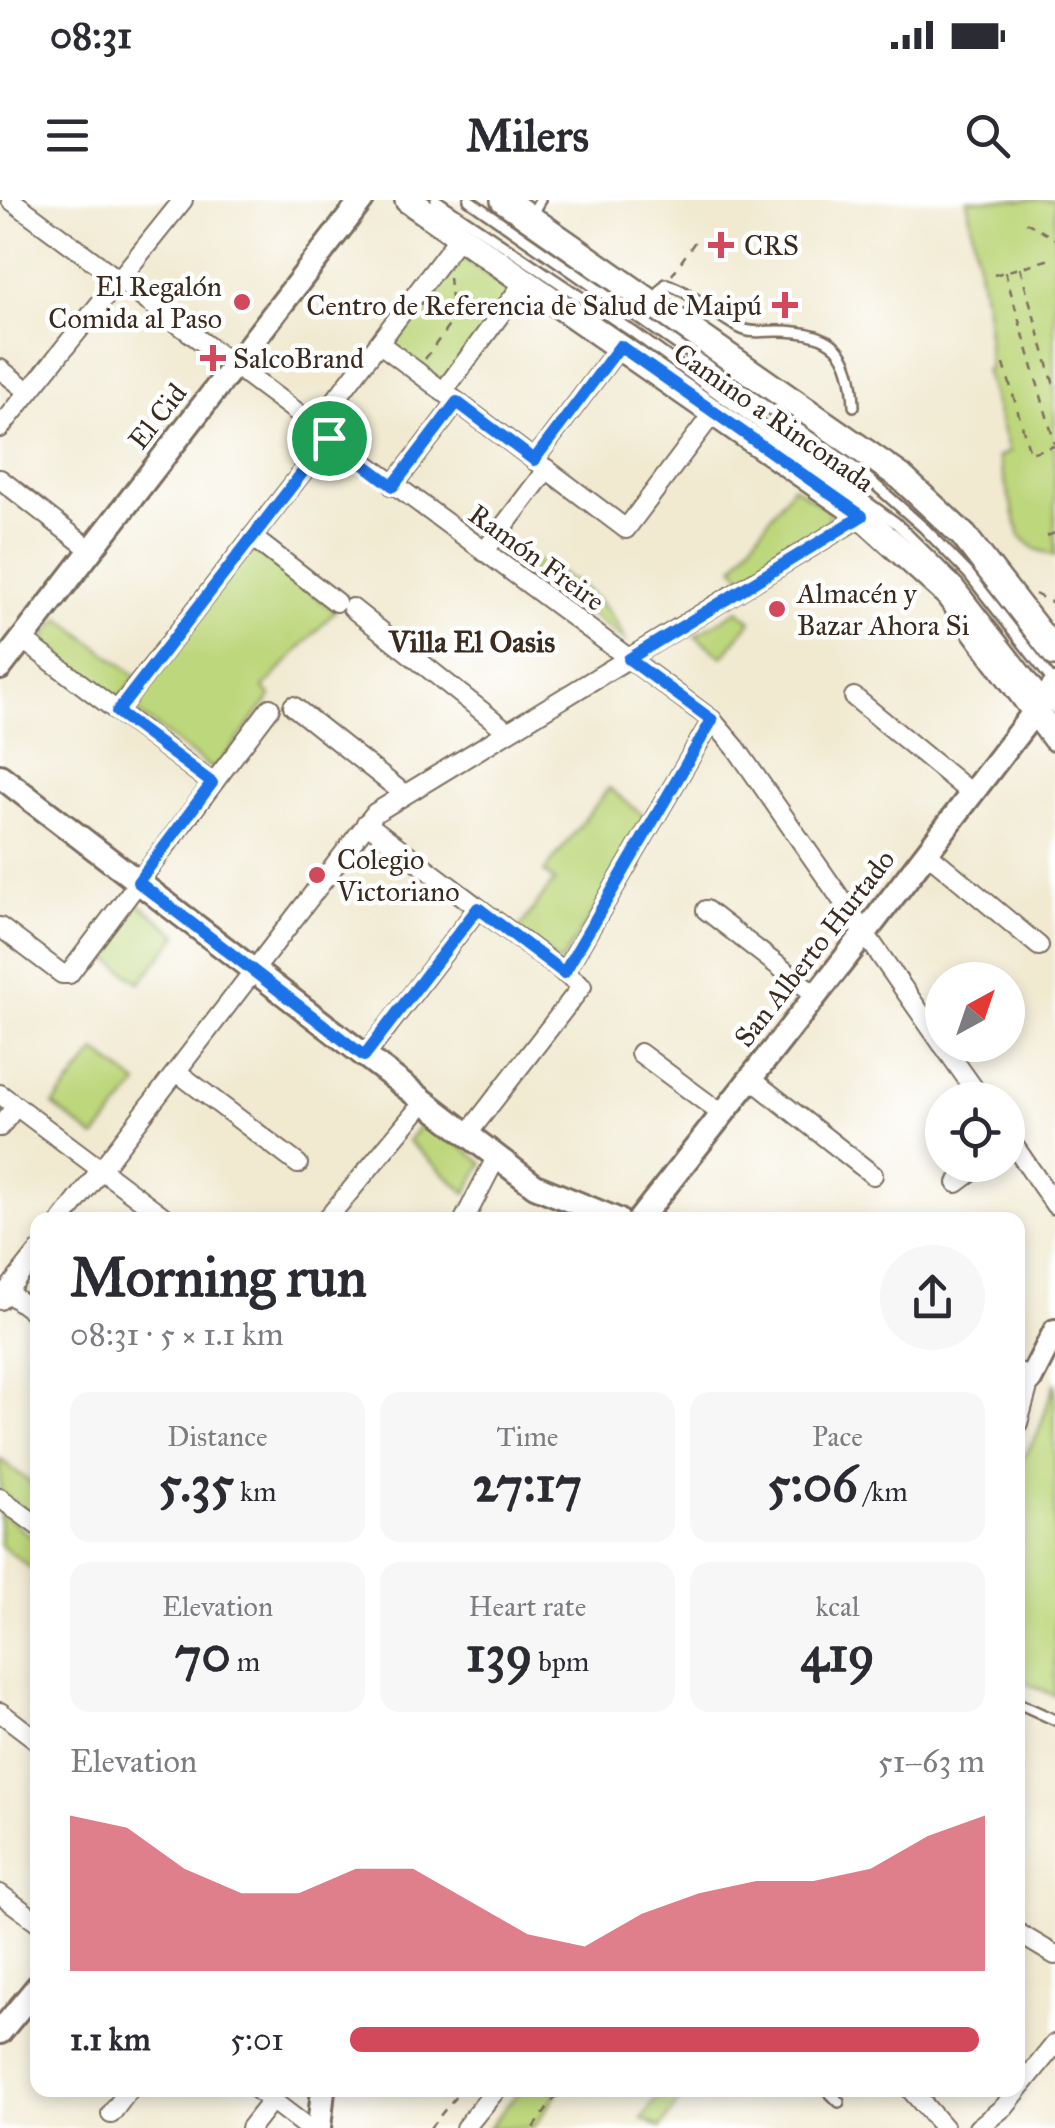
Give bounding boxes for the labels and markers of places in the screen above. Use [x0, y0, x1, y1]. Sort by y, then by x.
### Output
place label: CRS [744, 228, 799, 263]
marker: CRS [708, 232, 734, 258]
place label: El Regalón Comida al Paso [48, 269, 222, 336]
place label: Centro de Referencia de Salud de Maipú [306, 288, 762, 323]
marker: El Regalón Comida al Paso [231, 291, 253, 313]
marker: Centro de Referencia de Salud de Maipú [772, 292, 798, 318]
place label: SalcoBrand [233, 341, 364, 376]
marker: SalcoBrand [202, 347, 224, 369]
pin [287, 396, 372, 481]
place label: Almacén y Bazar Ahora Si [796, 576, 970, 643]
marker: Almacén y Bazar Ahora Si [766, 598, 788, 620]
place label: Colegio Victoriano [336, 842, 460, 909]
marker: Colegio Victoriano [306, 864, 328, 886]

